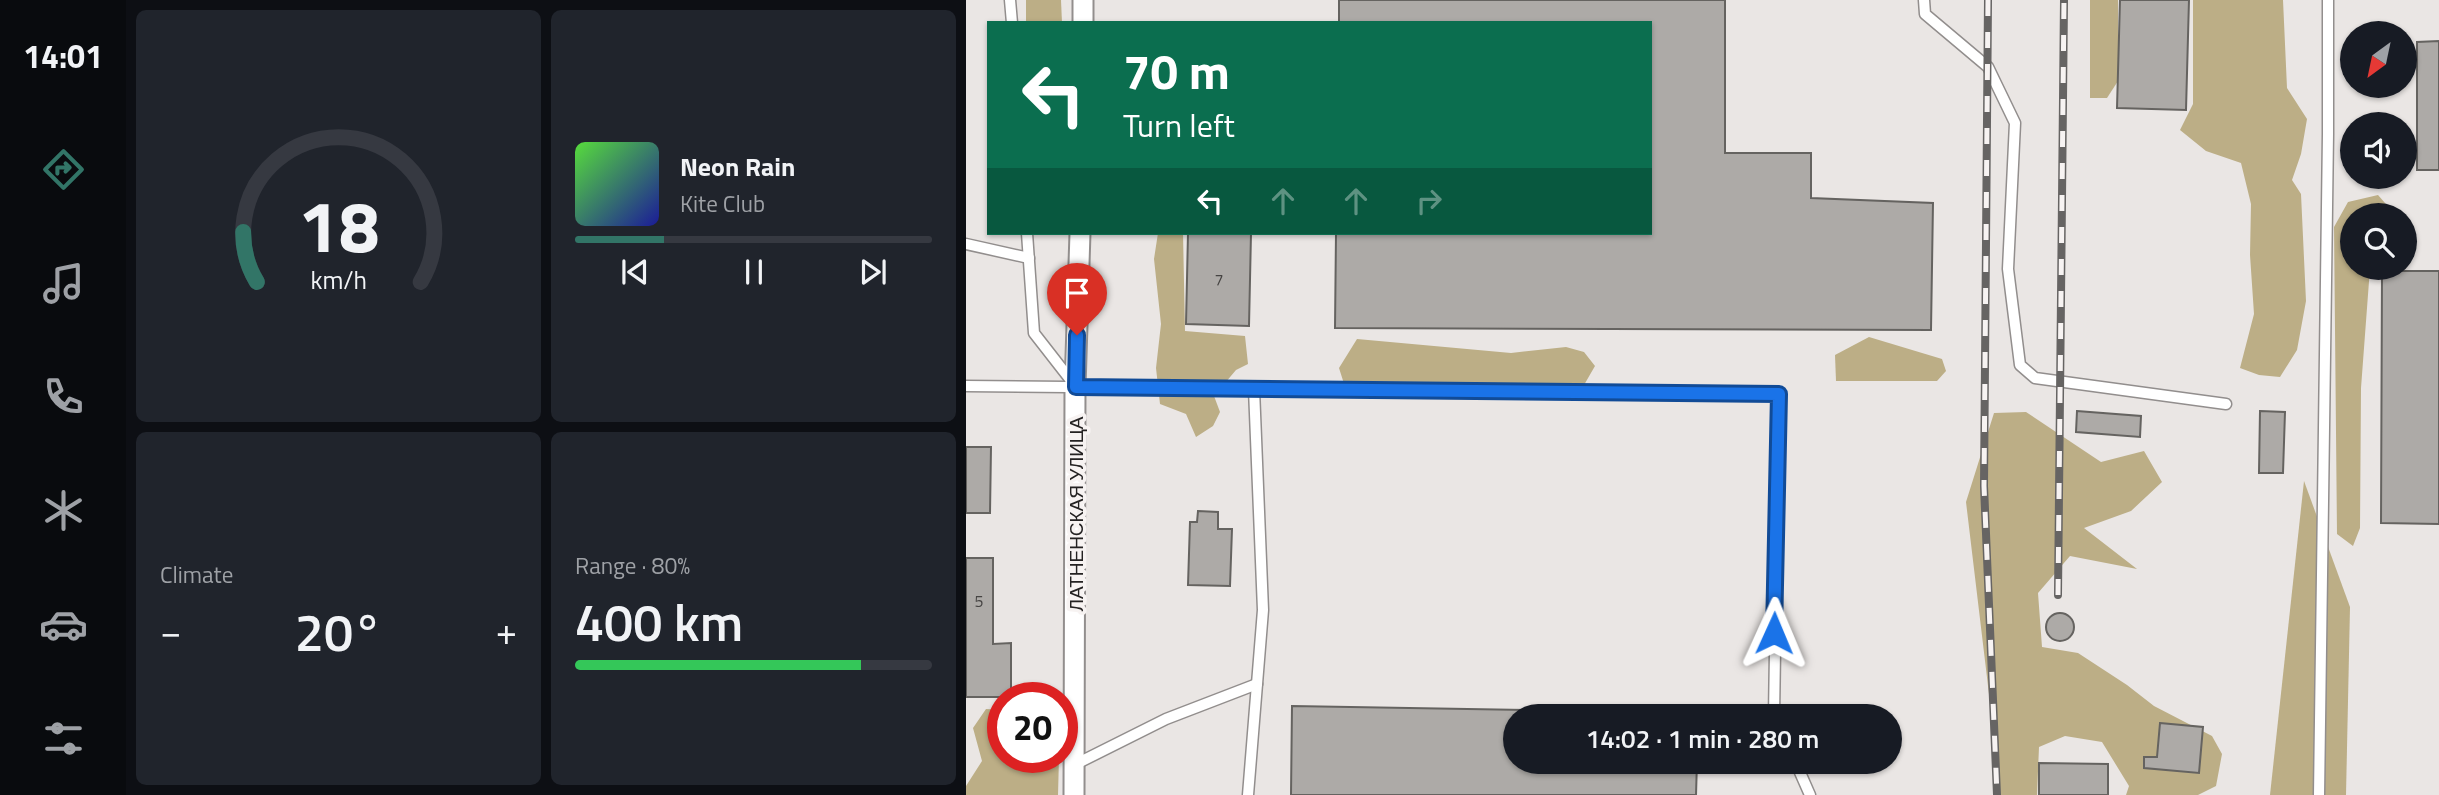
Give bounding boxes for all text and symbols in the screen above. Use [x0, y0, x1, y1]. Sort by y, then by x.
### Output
north arrow [2340, 21, 2417, 98]
map controls [2340, 21, 2417, 280]
text: 14:01 [23, 32, 103, 80]
text: 70 m [1123, 33, 1230, 108]
icon: left [1008, 49, 1099, 140]
text: Turn left [1123, 101, 1235, 149]
button: sound [2340, 112, 2417, 189]
icon: directions [39, 145, 88, 194]
text: Neon Rain [680, 147, 795, 186]
text: 18 [298, 171, 379, 281]
icon: left [1191, 182, 1229, 220]
icon: ahead [1264, 182, 1302, 220]
icon: ahead [1337, 182, 1375, 220]
icon: right [1410, 182, 1448, 220]
text: Kite Club [680, 186, 765, 221]
button: search [2340, 203, 2417, 280]
icon: previous [616, 253, 654, 291]
icon: pause [735, 253, 773, 291]
icon: next [854, 253, 892, 291]
icon: music [39, 259, 88, 308]
text: km/h [310, 261, 367, 299]
pin [1047, 263, 1107, 335]
house number: 7 [1215, 267, 1223, 291]
icon: arrive [1058, 274, 1096, 312]
icon: phone [39, 372, 88, 421]
street label: ЛАТНЕНСКАЯ УЛИЦА [1061, 416, 1090, 612]
icon: climate [39, 486, 88, 535]
text: Range · 80% [575, 548, 690, 583]
text: Climate [160, 557, 233, 592]
text: 400 km [575, 582, 743, 661]
house number: 5 [975, 589, 984, 613]
text: 20° [295, 592, 382, 671]
position arrow [1737, 596, 1811, 670]
icon: car [39, 600, 88, 649]
text: − [160, 602, 181, 660]
text: + [496, 602, 517, 660]
speed limit sign: 20 [987, 682, 1078, 773]
icon: filters [39, 714, 88, 763]
text: 14:02 · 1 min · 280 m [1586, 719, 1819, 758]

